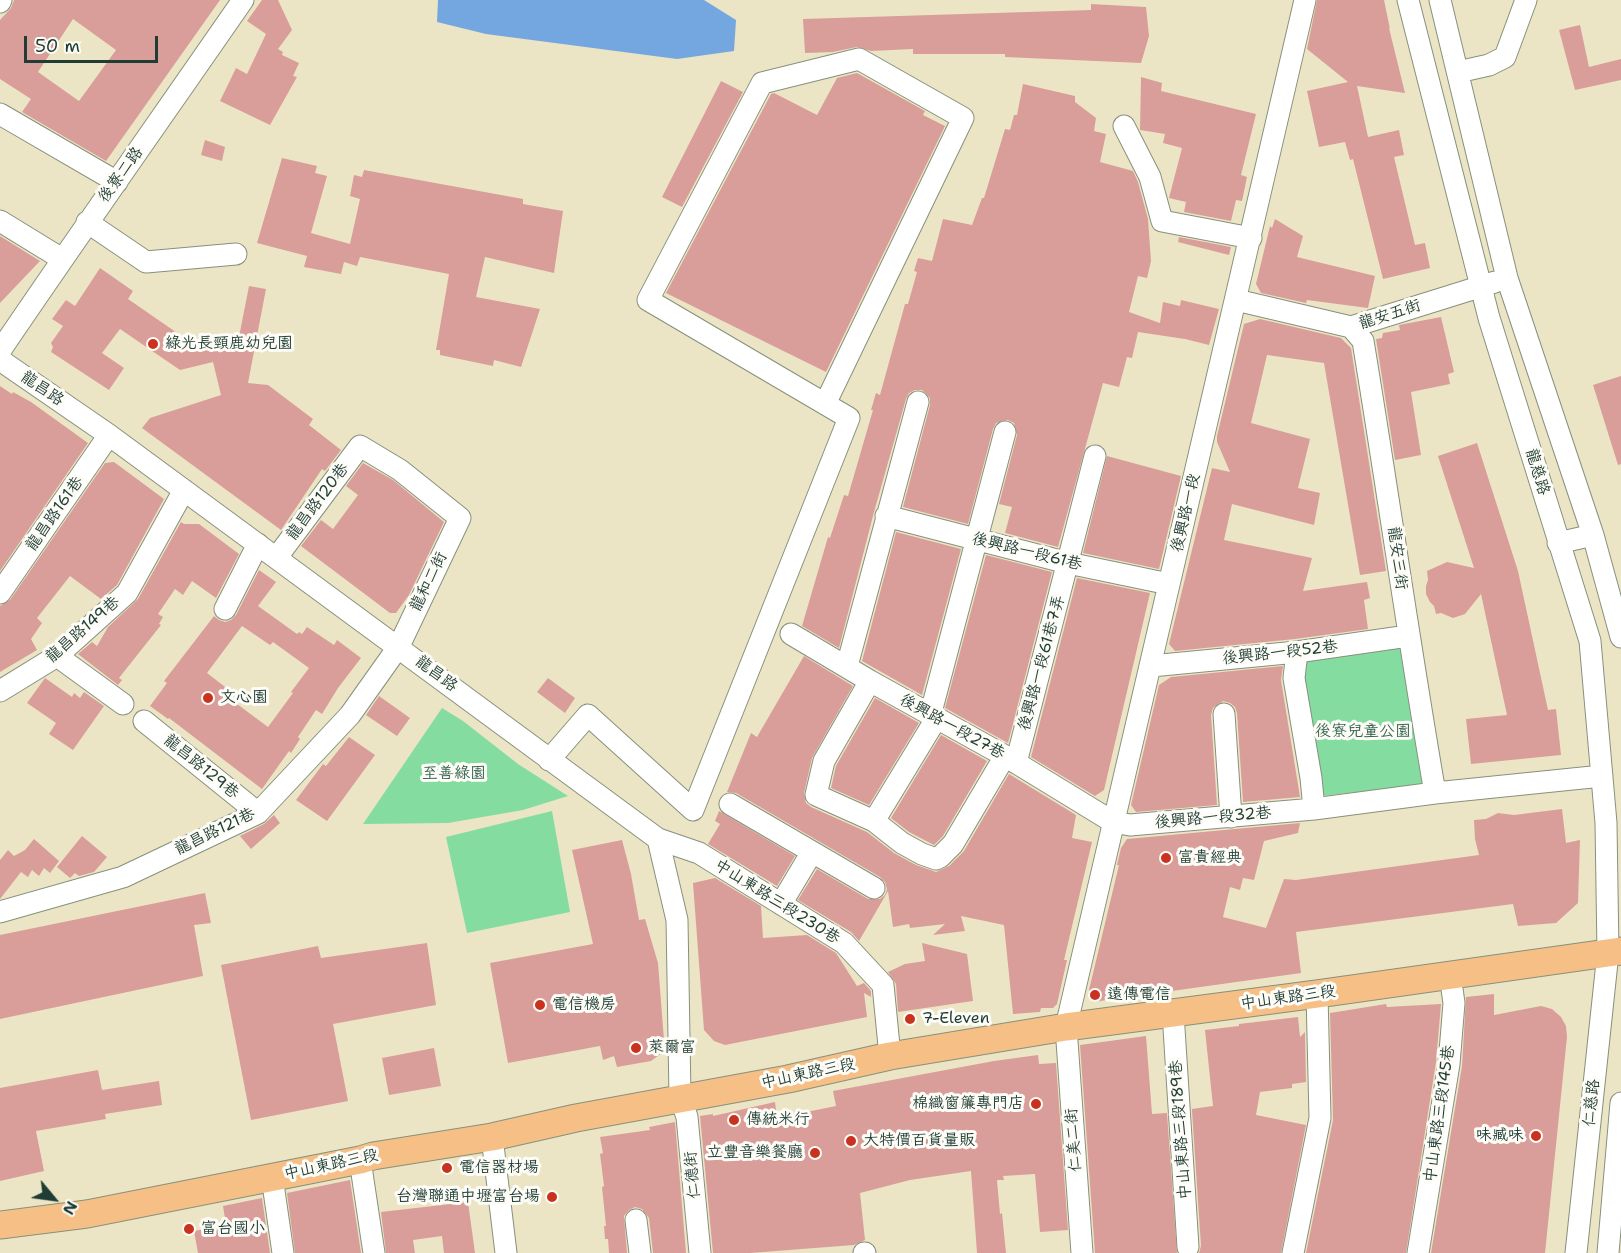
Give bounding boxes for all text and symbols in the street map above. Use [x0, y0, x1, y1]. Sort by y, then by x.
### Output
scale bar [27, 24, 160, 62]
text: 50 m [35, 34, 80, 58]
street label: 後寮二路 [94, 143, 148, 207]
street label: 龍安五街 [1357, 296, 1423, 334]
place label: 綠光長頸鹿幼兒園 [165, 334, 293, 354]
marker: 綠光長頸鹿幼兒園 [146, 337, 160, 351]
street label: 龍昌路 [17, 368, 67, 410]
street label: 龍慈路 [1521, 446, 1553, 498]
street label: 龍昌路120巷 [283, 460, 353, 544]
street label: 後興路一段 [1168, 472, 1204, 554]
street label: 龍昌路161巷 [22, 473, 88, 555]
street label: 龍安三街 [1383, 525, 1411, 591]
street label: 後興路一段61巷 [970, 529, 1084, 575]
street label: 龍和二街 [406, 549, 452, 615]
street label: 龍昌路149巷 [42, 593, 124, 667]
street label: 後興路一段61巷7弄 [1015, 593, 1069, 733]
street label: 後興路一段52巷 [1221, 637, 1339, 669]
street label: 龍昌路 [411, 652, 461, 696]
place label: 文心園 [220, 688, 268, 708]
street label: 後興路一段27巷 [896, 690, 1008, 764]
marker: 文心園 [201, 691, 215, 705]
park label: 後寮兒童公園 [1315, 722, 1411, 742]
street label: 龍昌路129巷 [159, 731, 243, 803]
park label: 至善綠園 [422, 764, 486, 784]
street label: 後興路一段32巷 [1154, 803, 1272, 833]
street label: 龍昌路121巷 [172, 804, 258, 860]
place label: 富貴經典 [1178, 848, 1242, 868]
marker: 富貴經典 [1159, 851, 1173, 865]
street label: 中山東路三段230巷 [711, 856, 843, 948]
street label: 中山東路三段 [1239, 982, 1337, 1014]
place label: 遠傳電信 [1107, 985, 1171, 1005]
marker: 遠傳電信 [1088, 988, 1102, 1002]
place label: 電信機房 [552, 995, 616, 1015]
marker: 電信機房 [533, 998, 547, 1012]
place label: 7-Eleven [922, 1009, 989, 1029]
marker: 7-Eleven [903, 1012, 917, 1026]
place label: 萊爾富 [648, 1038, 696, 1058]
marker: 萊爾富 [629, 1041, 643, 1055]
street label: 中山東路三段145巷 [1421, 1044, 1459, 1184]
street label: 中山東路三段 [759, 1055, 857, 1093]
street label: 中山東路三段189巷 [1167, 1059, 1195, 1201]
street label: 仁慈路 [1580, 1078, 1604, 1128]
place label: 棉織窗簾專門店 [912, 1094, 1024, 1114]
marker: 棉織窗簾專門店 [1029, 1097, 1043, 1111]
street label: 仁美二街 [1062, 1107, 1086, 1173]
place label: 傳統米行 [746, 1110, 810, 1130]
marker: 傳統米行 [727, 1113, 741, 1127]
place label: 味臧味 [1476, 1126, 1524, 1146]
marker: 味臧味 [1529, 1129, 1543, 1143]
place label: 大特價百貨量販 [863, 1131, 975, 1151]
marker: 大特價百貨量販 [844, 1134, 858, 1148]
place label: 立豐音樂餐廳 [707, 1143, 803, 1163]
street label: 中山東路三段 [282, 1146, 380, 1184]
marker: 立豐音樂餐廳 [808, 1146, 822, 1160]
street label: 仁德街 [681, 1150, 705, 1200]
place label: 電信器材場 [459, 1158, 539, 1178]
marker: 電信器材場 [440, 1161, 454, 1175]
north arrow [24, 1169, 84, 1229]
place label: 台灣聯通中壢富台場 [396, 1187, 540, 1207]
marker: 台灣聯通中壢富台場 [545, 1190, 559, 1204]
text: N [58, 1197, 82, 1219]
place label: 富台國小 [201, 1219, 265, 1239]
marker: 富台國小 [182, 1222, 196, 1236]

